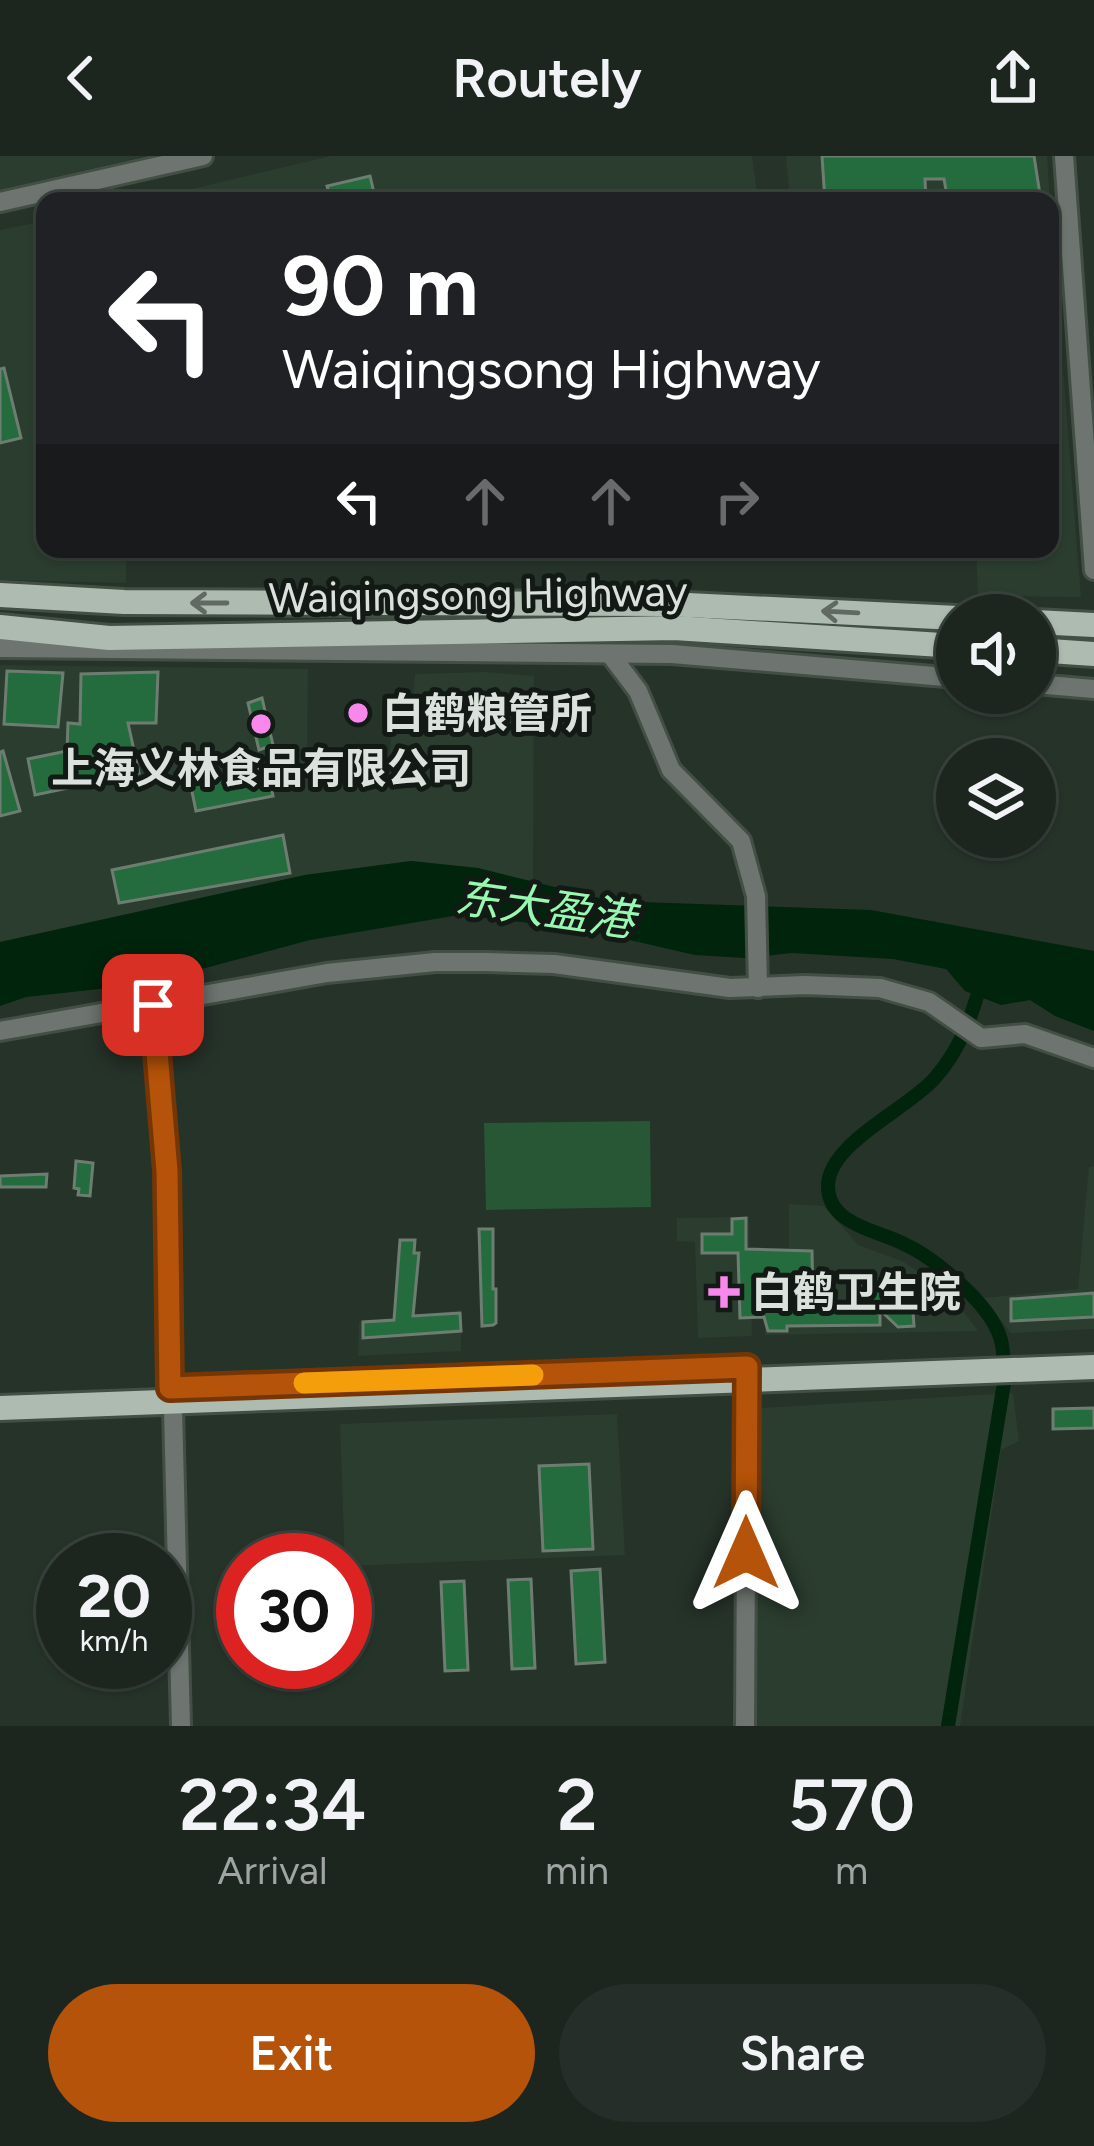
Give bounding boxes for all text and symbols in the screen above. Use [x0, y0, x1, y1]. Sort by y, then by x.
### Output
icon: back [48, 45, 114, 111]
icon: share [980, 45, 1046, 111]
text: Routely [452, 46, 642, 111]
text: 90 m [282, 235, 478, 336]
icon: left [84, 240, 240, 396]
text: Waiqingsong Highway [282, 337, 821, 402]
icon: left [326, 468, 392, 534]
icon: ahead [452, 468, 518, 534]
icon: ahead [578, 468, 644, 534]
icon: right [704, 468, 770, 534]
street label: Waiqingsong Highway [268, 565, 688, 624]
one-way arrow [190, 592, 229, 614]
map controls [936, 594, 1056, 858]
button: sound [936, 594, 1056, 714]
one-way arrow [821, 600, 860, 623]
place label: 白鹤粮管所 [382, 688, 592, 739]
marker: 白鹤粮管所 [345, 700, 371, 726]
marker: 上海义林食品有限公司 [248, 711, 274, 737]
button: layers [936, 738, 1056, 858]
place label: 上海义林食品有限公司 [51, 743, 471, 794]
water label: 东大盈港 [452, 869, 644, 948]
pin [102, 954, 204, 1056]
icon: arrive [120, 972, 186, 1038]
place label: 白鹤卫生院 [751, 1267, 961, 1318]
marker: 白鹤卫生院 [708, 1276, 740, 1308]
position arrow [683, 1490, 809, 1616]
speed limit sign: 30 [216, 1533, 372, 1689]
text: 20 [77, 1560, 151, 1632]
text: km/h [80, 1622, 148, 1659]
text: 22:34 [179, 1762, 366, 1848]
text: 2 [556, 1762, 598, 1848]
text: 570 [788, 1762, 915, 1848]
text: Arrival [217, 1847, 328, 1894]
text: min [545, 1847, 609, 1894]
text: m [835, 1847, 868, 1894]
button: Exit [48, 1984, 535, 2122]
button: Share [559, 1984, 1046, 2122]

